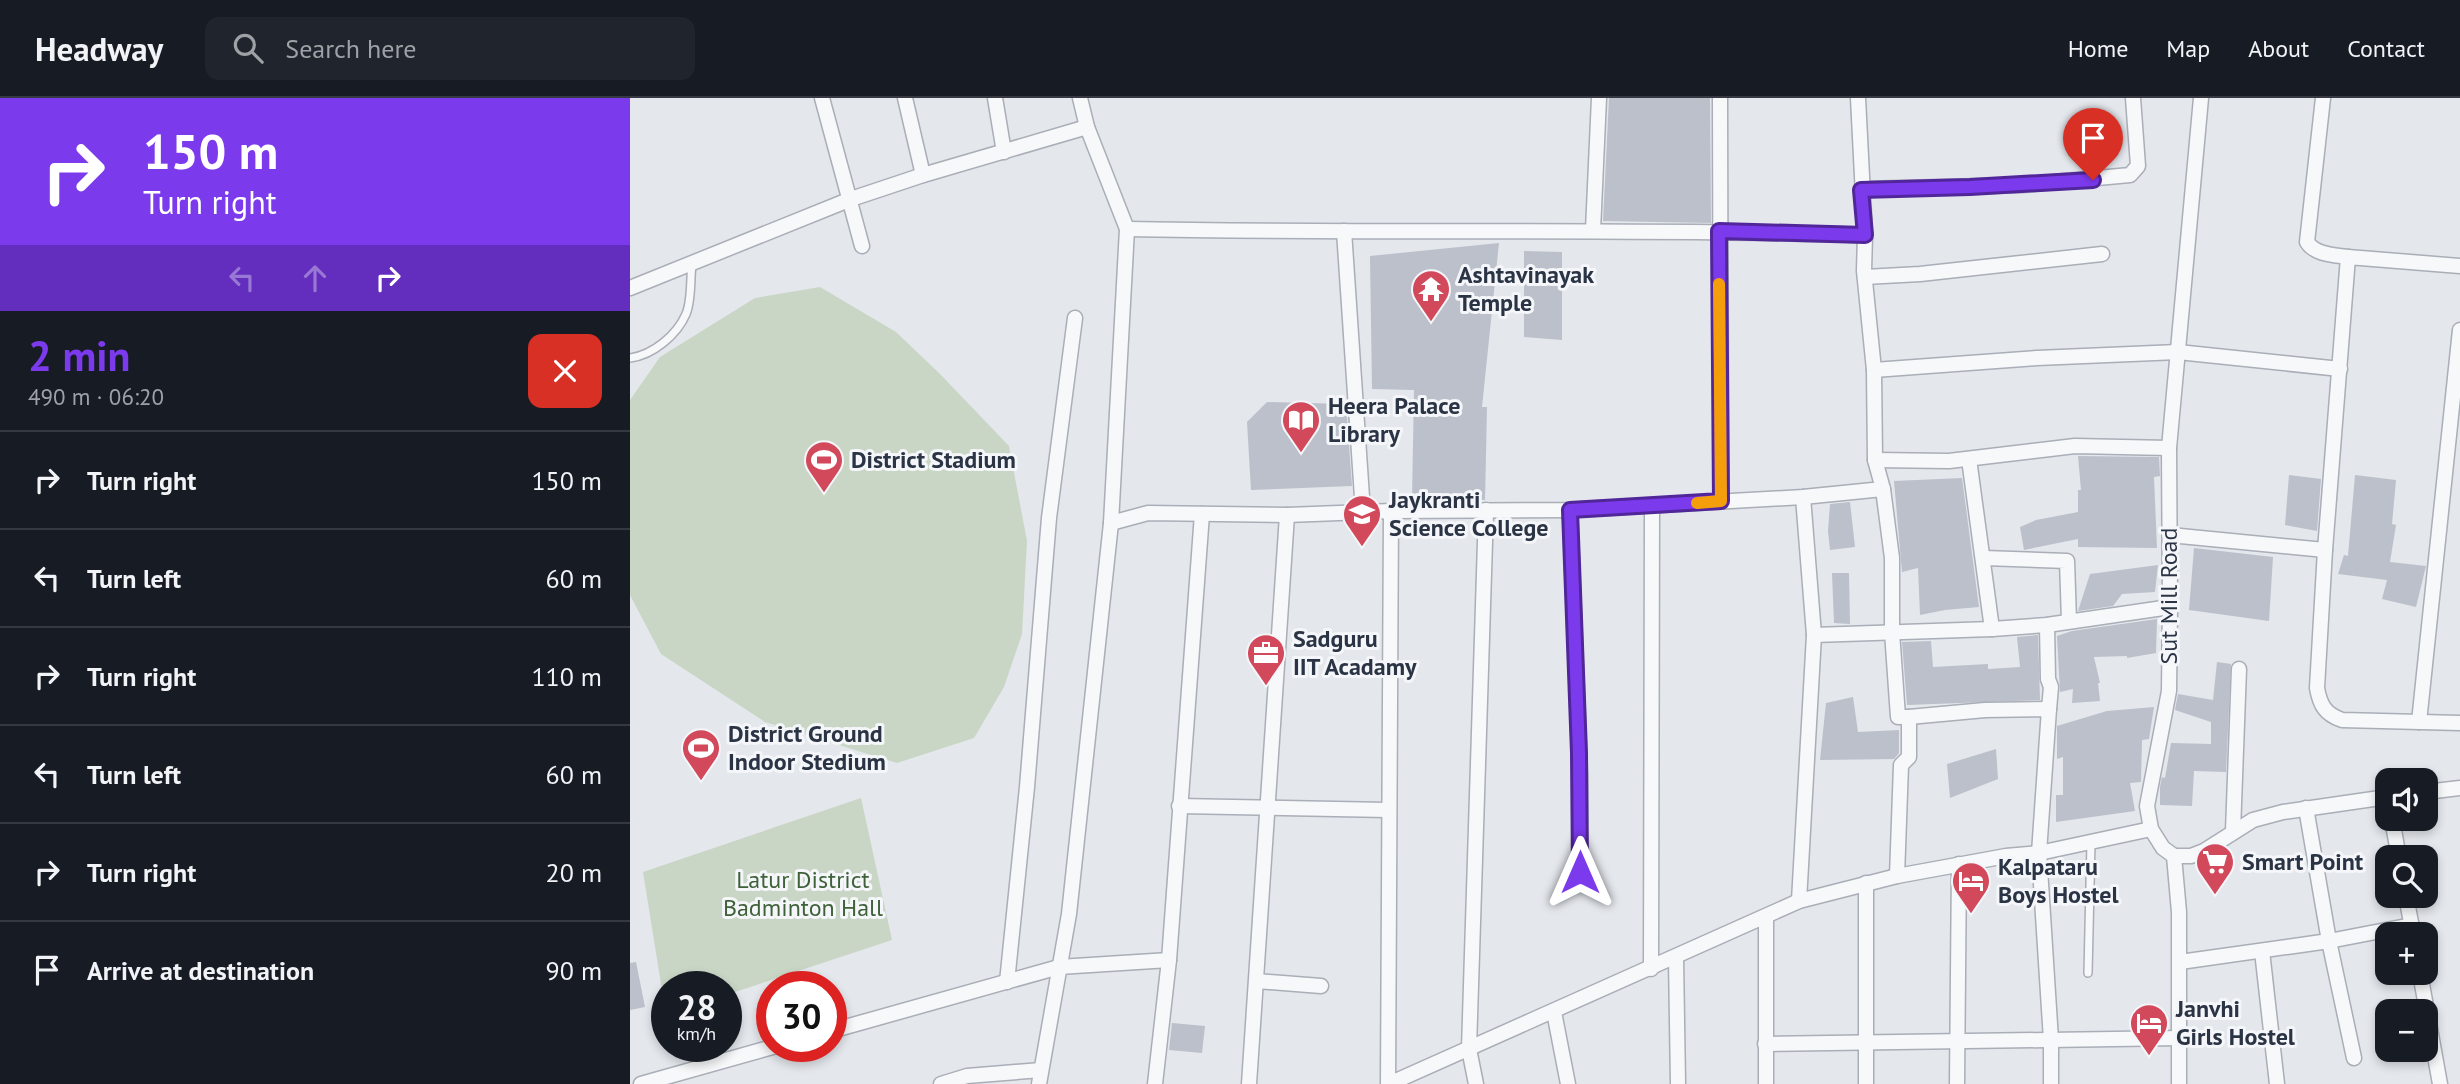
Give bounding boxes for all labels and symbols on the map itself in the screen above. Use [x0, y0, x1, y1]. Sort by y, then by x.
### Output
pin [2063, 108, 2123, 180]
place label: Ashtavinayak Temple [1458, 259, 1594, 318]
temple icon: Ashtavinayak Temple [1410, 268, 1452, 323]
place label: Heera Palace Library [1328, 390, 1460, 449]
library icon: Heera Palace Library [1280, 399, 1322, 454]
sports icon: District Stadium [803, 439, 845, 494]
place label: District Stadium [851, 444, 1016, 475]
place label: Jaykranti Science College [1388, 484, 1548, 543]
school or university icon: Jaykranti Science College [1341, 493, 1383, 548]
street label: Sut Mill Road [2153, 528, 2184, 664]
place label: Sadguru IIT Acadamy [1293, 623, 1417, 682]
office icon: Sadguru IIT Acadamy [1245, 632, 1287, 687]
place label: District Ground Indoor Stedium [728, 718, 886, 777]
sports icon: District Ground Indoor Stedium [680, 727, 722, 782]
position arrow [1543, 835, 1617, 909]
supermarket icon: Smart Point [2194, 841, 2236, 896]
place label: Smart Point [2242, 846, 2364, 877]
place label: Kalpataru Boys Hostel [1998, 851, 2120, 910]
hotel icon: Kalpataru Boys Hostel [1950, 860, 1992, 915]
park label: Latur District Badminton Hall [723, 864, 883, 923]
speed limit sign: 30 [756, 971, 847, 1062]
place label: Janvhi Girls Hostel [2175, 993, 2296, 1052]
hotel icon: Janvhi Girls Hostel [2128, 1002, 2170, 1057]

